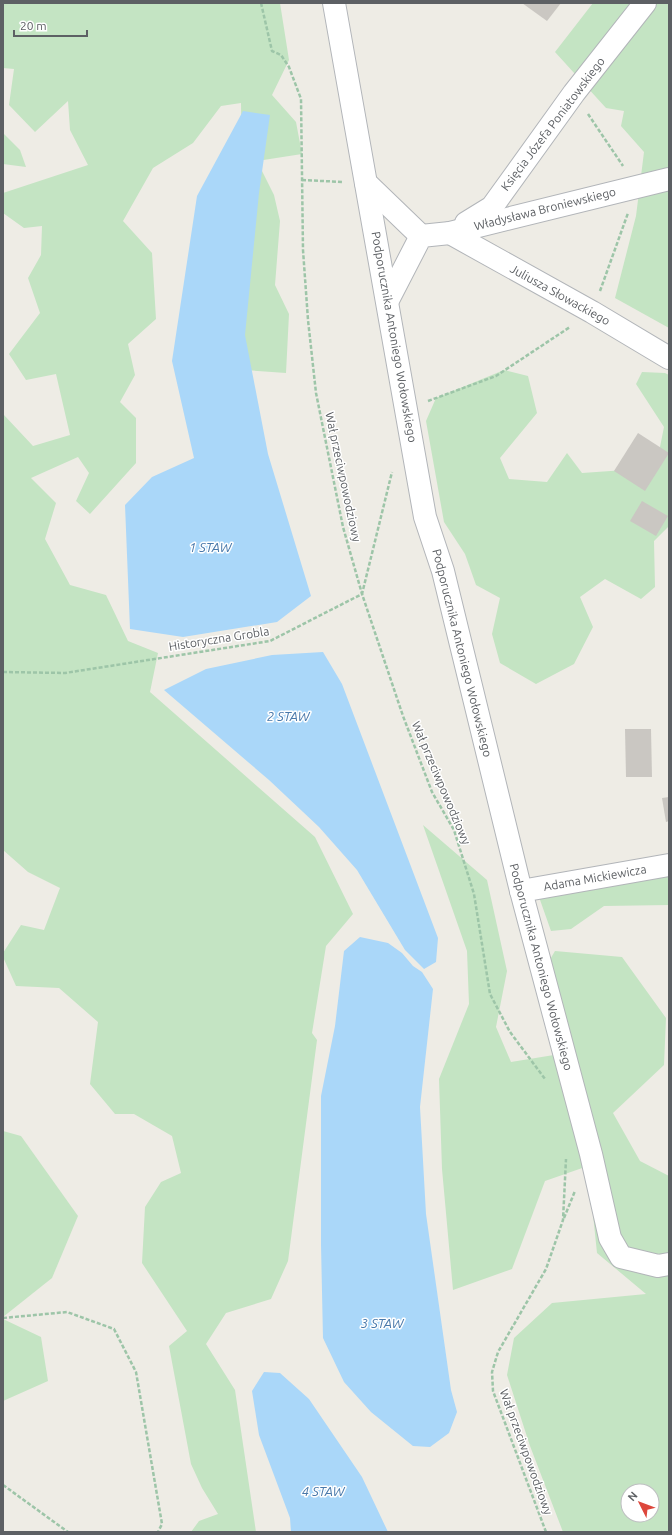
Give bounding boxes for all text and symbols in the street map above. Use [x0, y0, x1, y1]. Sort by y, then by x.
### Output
scale bar [14, 12, 87, 38]
text: 20 m [20, 19, 47, 32]
street label: Księcia Józefa Poniatowskiego [498, 54, 607, 193]
street label: Władysława Broniewskiego [473, 185, 617, 232]
street label: Podporucznika Antoniego Wołowskiego [370, 230, 419, 443]
street label: Juliusza Słowackiego [508, 262, 613, 327]
street label: Wał przeciwpowodziowy [323, 411, 364, 543]
water label: 1 STAW [189, 540, 233, 554]
street label: Podporucznika Antoniego Wołowskiego [430, 547, 495, 758]
street label: Historyczna Grobla [168, 624, 270, 653]
water label: 2 STAW [267, 709, 311, 723]
street label: Wał przeciwpowodziowy [410, 719, 473, 847]
street label: Podporucznika Antoniego Wołowskiego [508, 862, 575, 1072]
street label: Adama Mickiewicza [542, 862, 647, 893]
water label: 3 STAW [361, 1316, 405, 1330]
street label: Wał przeciwpowodziowy [498, 1387, 555, 1517]
north arrow [620, 1483, 660, 1523]
water label: 4 STAW [302, 1484, 346, 1498]
text: N [625, 1489, 640, 1503]

